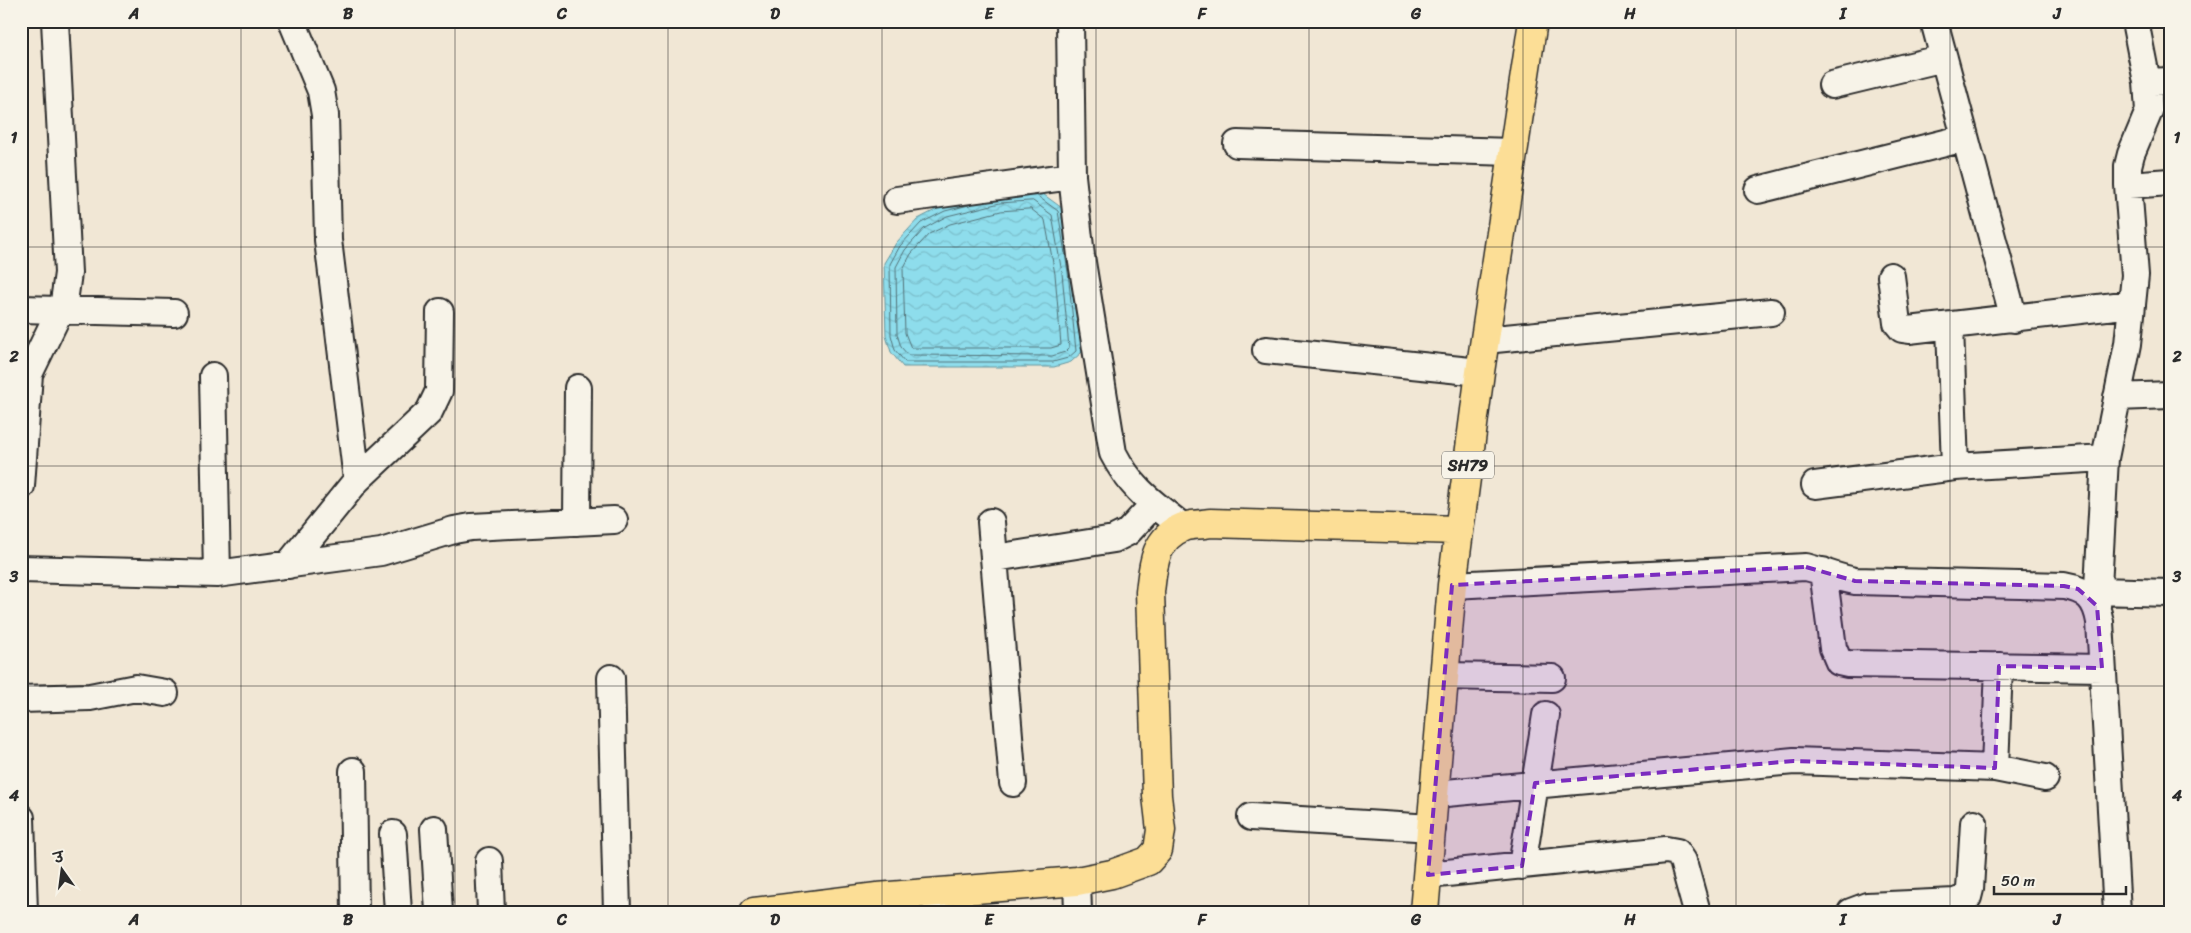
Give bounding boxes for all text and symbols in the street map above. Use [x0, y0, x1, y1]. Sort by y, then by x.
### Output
text: A [128, 0, 139, 28]
text: B [343, 0, 354, 28]
text: C [556, 0, 568, 28]
text: D [770, 0, 780, 28]
text: E [985, 0, 995, 28]
text: F [1197, 0, 1208, 28]
text: G [1410, 0, 1422, 28]
text: H [1623, 0, 1636, 28]
text: I [1839, 0, 1848, 28]
text: J [2052, 0, 2062, 28]
text: 1 [11, 123, 18, 152]
text: 1 [2174, 123, 2181, 152]
text: 2 [8, 342, 19, 371]
text: 2 [2171, 342, 2182, 371]
road number: SH79 [1442, 452, 1494, 478]
text: 3 [9, 562, 19, 591]
text: 3 [2172, 562, 2182, 591]
text: 4 [8, 781, 19, 810]
text: 4 [2171, 781, 2182, 810]
text: उ [49, 844, 68, 872]
north arrow [38, 846, 88, 896]
scale bar [1994, 863, 2126, 895]
text: 50 m [2001, 868, 2036, 894]
text: A [128, 905, 139, 933]
text: B [343, 905, 354, 933]
text: C [556, 905, 568, 933]
text: D [770, 905, 780, 933]
text: E [985, 905, 995, 933]
text: F [1197, 905, 1208, 933]
text: G [1410, 905, 1422, 933]
text: H [1623, 905, 1636, 933]
text: I [1839, 905, 1848, 933]
text: J [2052, 905, 2062, 933]

